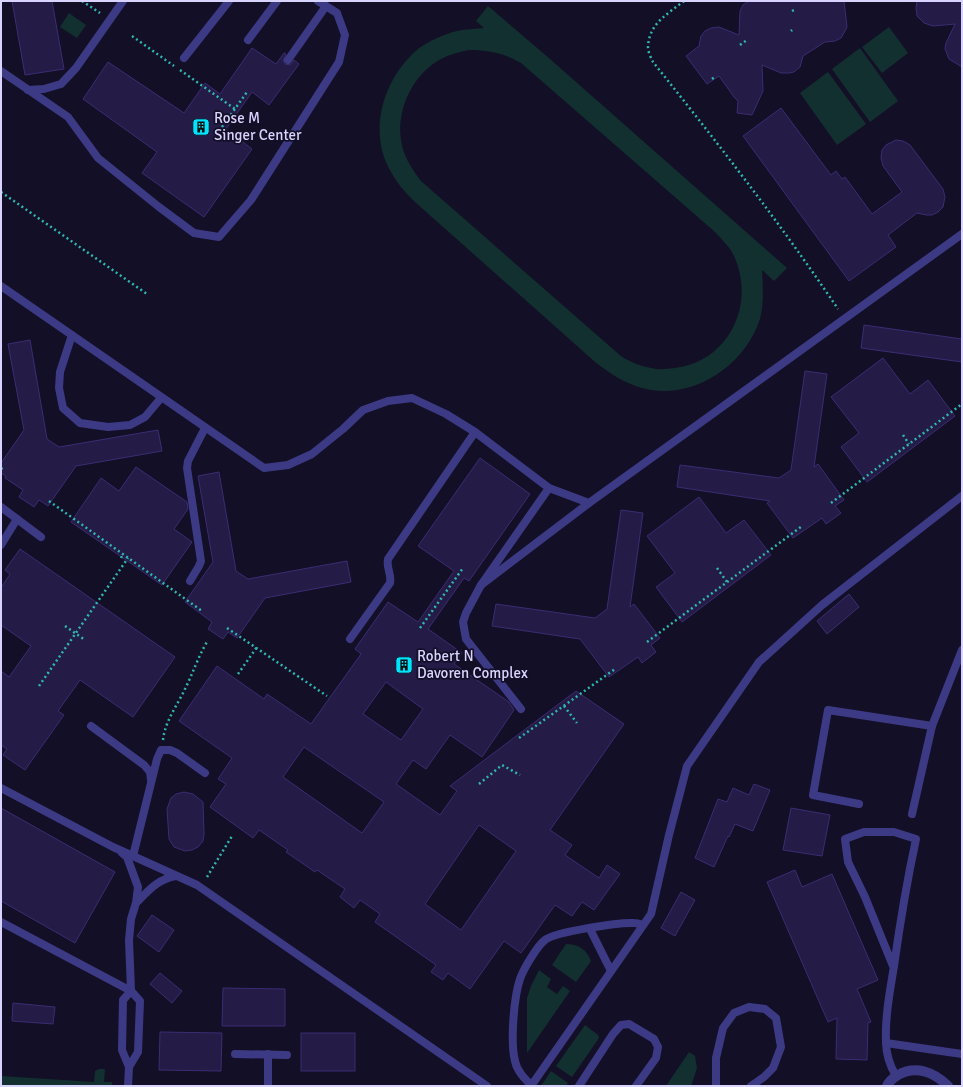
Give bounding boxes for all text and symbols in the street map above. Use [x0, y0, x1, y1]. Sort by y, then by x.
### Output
place label: Rose M Singer Center [214, 109, 302, 144]
building icon: Rose M Singer Center [191, 117, 211, 137]
place label: Robert N Davoren Complex [417, 647, 528, 682]
building icon: Robert N Davoren Complex [394, 655, 414, 675]

